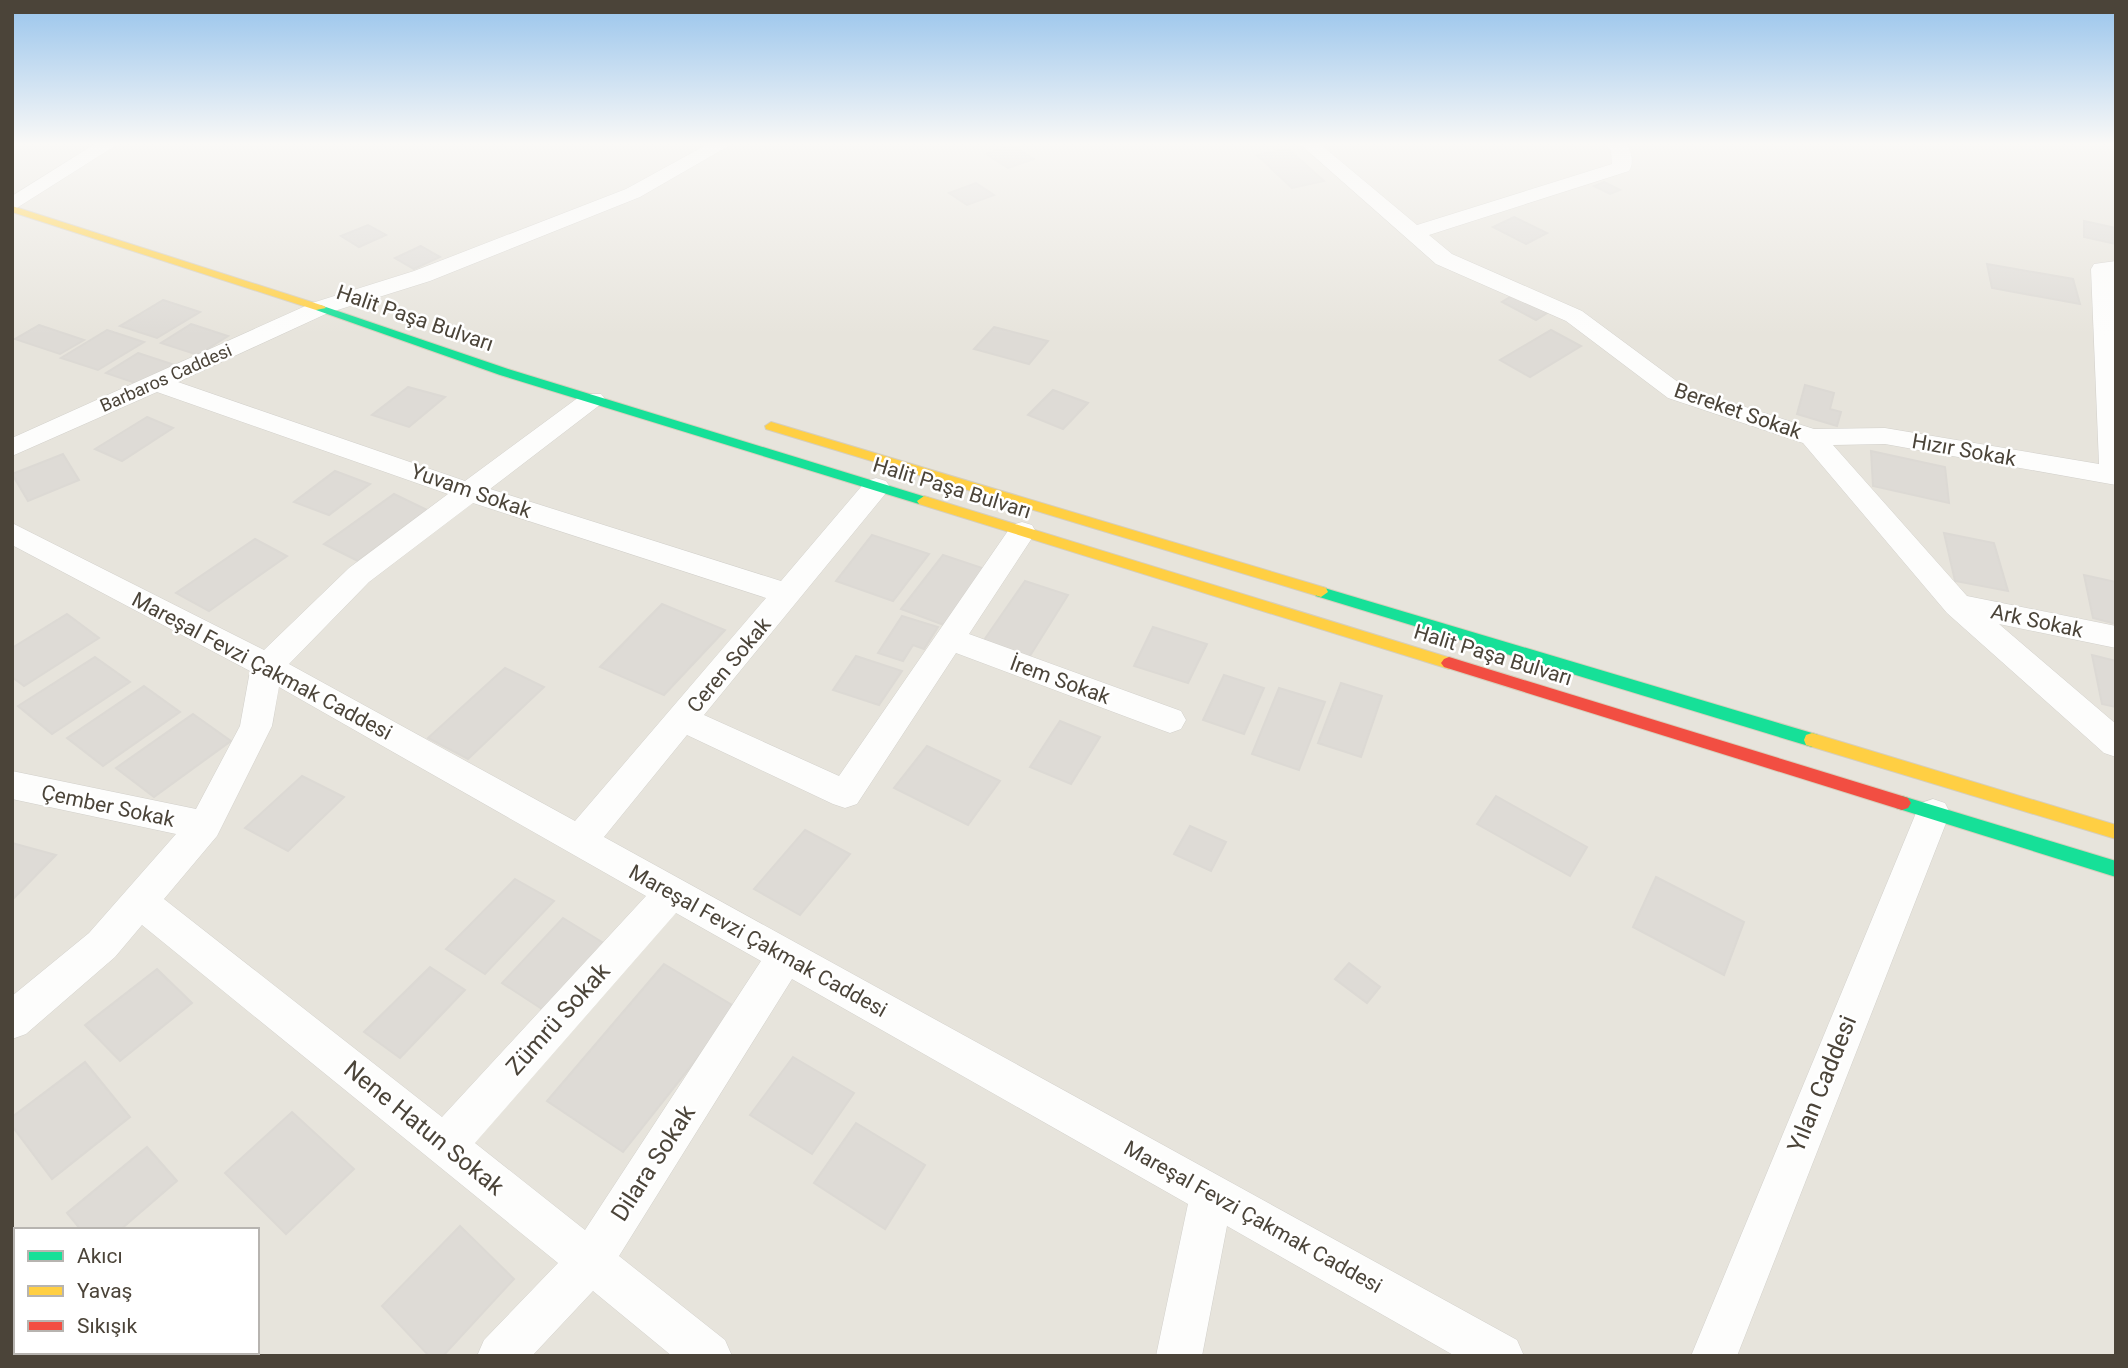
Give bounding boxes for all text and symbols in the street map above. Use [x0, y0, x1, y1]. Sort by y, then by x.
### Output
street label: Halit Paşa Bulvarı [333, 280, 497, 356]
street label: Barbaros Caddesi [97, 339, 235, 416]
street label: Bereket Sokak [1671, 378, 1805, 444]
street label: Hızır Sokak [1910, 429, 2018, 471]
street label: Halit Paşa Bulvarı [870, 453, 1034, 523]
street label: Yuvam Sokak [408, 459, 535, 523]
street label: Mareşal Fevzi Çakmak Caddesi [128, 587, 396, 745]
street label: Ark Sokak [1989, 600, 2086, 643]
street label: Ceren Sokak [682, 612, 776, 717]
street label: Halit Paşa Bulvarı [1411, 620, 1575, 690]
street label: İrem Sokak [1007, 651, 1114, 709]
street label: Çember Sokak [39, 780, 177, 832]
street label: Mareşal Fevzi Çakmak Caddesi [625, 860, 891, 1022]
street label: Zümrü Sokak [500, 957, 616, 1081]
street label: Yılan Caddesi [1782, 1011, 1862, 1157]
street label: Nene Hatun Sokak [338, 1055, 510, 1202]
street label: Dilara Sokak [605, 1099, 701, 1226]
street label: Mareşal Fevzi Çakmak Caddesi [1120, 1136, 1386, 1298]
legend [14, 1228, 259, 1354]
text: Akıcı [77, 1244, 123, 1268]
text: Yavaş [77, 1279, 132, 1303]
text: Sıkışık [77, 1314, 138, 1338]

